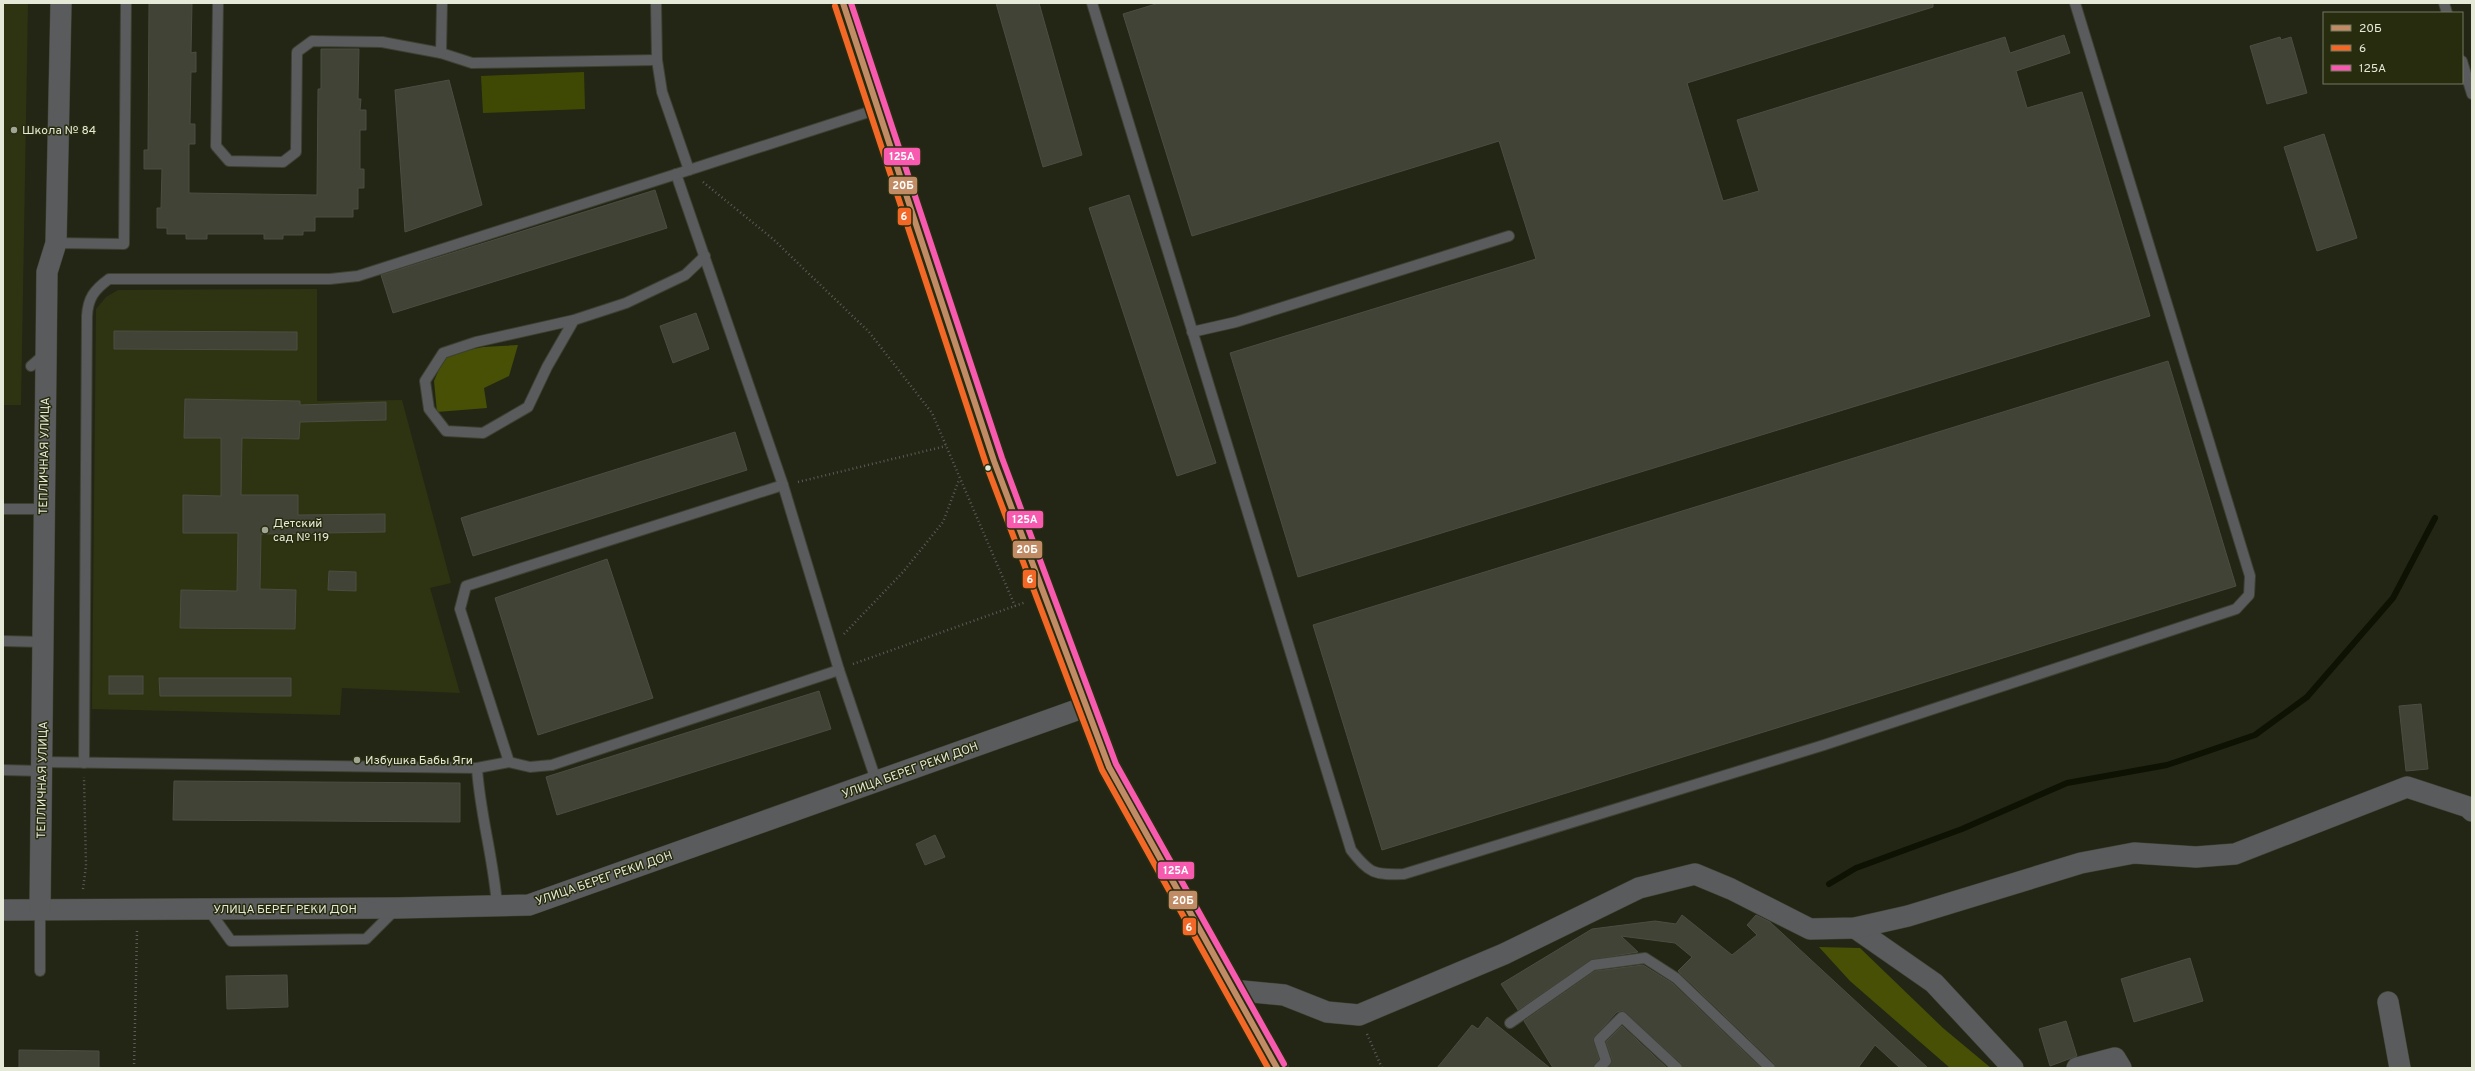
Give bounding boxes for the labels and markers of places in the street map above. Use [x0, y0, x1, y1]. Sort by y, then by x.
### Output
place label: Школа № 84 [22, 123, 96, 139]
marker: Школа № 84 [9, 125, 19, 135]
unlabelled marker [983, 463, 993, 473]
place label: Детский сад № 119 [273, 516, 329, 546]
marker: Детский сад № 119 [260, 525, 270, 535]
place label: Избушка Бабы Яги [365, 753, 473, 769]
marker: Избушка Бабы Яги [352, 755, 362, 765]

